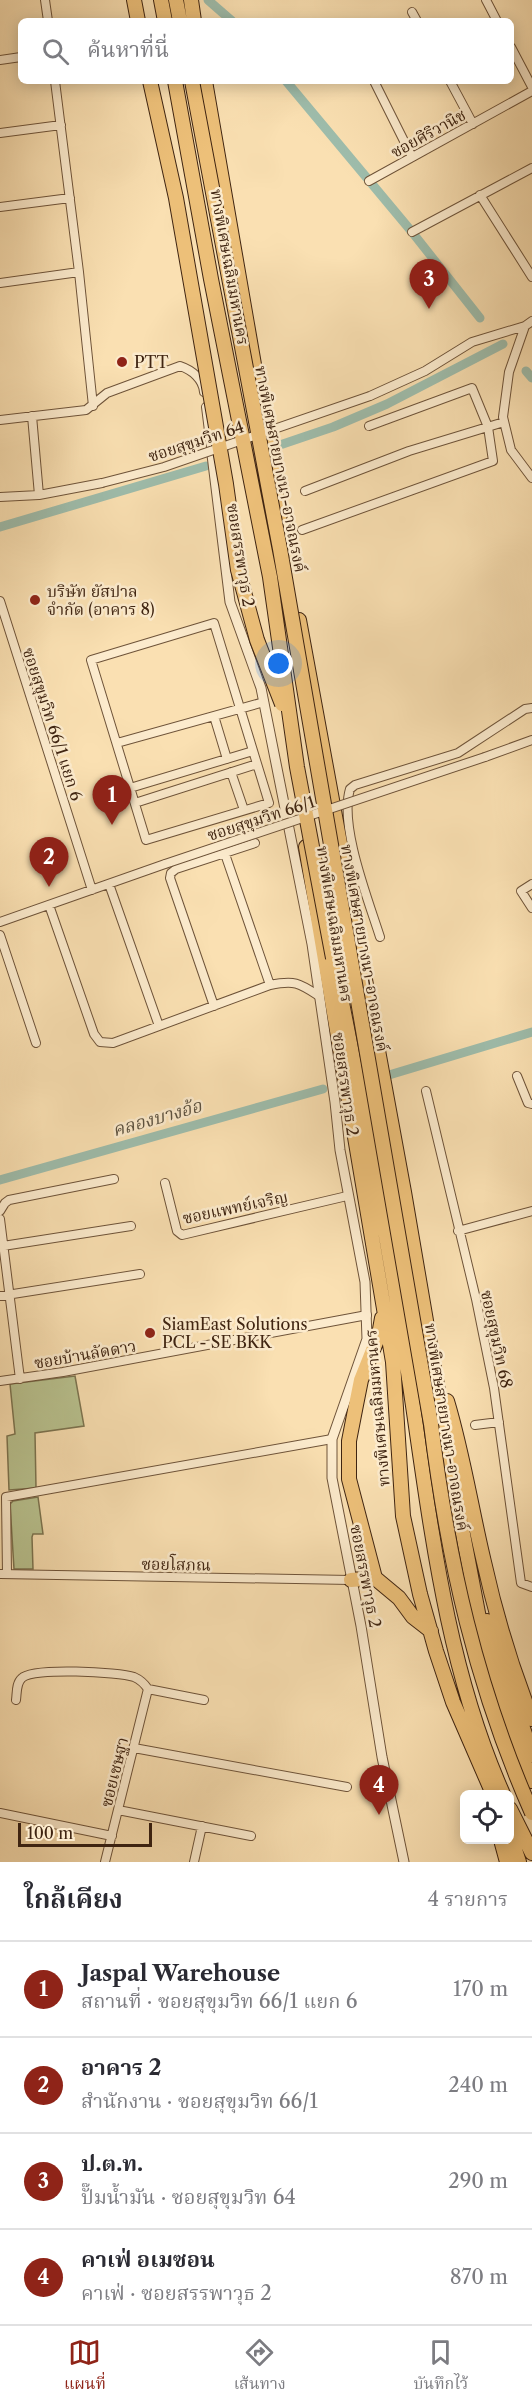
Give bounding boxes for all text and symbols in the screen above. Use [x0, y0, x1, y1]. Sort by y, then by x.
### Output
search box [18, 18, 514, 84]
icon: search [39, 35, 72, 68]
text: ค้นหาที่นี่ [87, 36, 169, 63]
street label: ซอยศิริวานิช [387, 104, 469, 162]
street label: ทางพิเศษเฉลิมมหานคร [206, 188, 254, 346]
pin: 3 [410, 260, 448, 309]
place label: PTT [134, 352, 169, 372]
marker: PTT [115, 355, 129, 369]
street label: ทางพิเศษสายบางนา-อาจณรงค์ [251, 364, 311, 574]
street label: ซอยสุขุมวิท 64 [146, 416, 247, 468]
street label: ซอยสรรพาวุธ 2 [221, 502, 259, 609]
place label: บริษัท ยัสปาล จำกัด (อาคาร 8) [47, 581, 155, 619]
marker: บริษัท ยัสปาล จำกัด (อาคาร 8) [28, 593, 42, 607]
street label: ซอยสุขุมวิท 66/1 แยก 6 [17, 645, 87, 804]
your location [264, 649, 293, 678]
pin: 1 [92, 776, 132, 825]
street label: ซอยสุขุมวิท 66/1 [205, 791, 318, 847]
pin: 2 [29, 838, 68, 887]
street label: ทางพิเศษสายบางนา-อาจณรงค์ [337, 843, 393, 1053]
street label: ทางพิเศษเฉลิมมหานคร [313, 844, 357, 1004]
street label: ซอยสรรพาวุธ 2 [327, 1031, 363, 1137]
water label: คลองบางอ้อ [110, 1095, 205, 1141]
street label: ซอยแพทย์เจริญ [181, 1186, 289, 1228]
street label: ซอยสุขุมวิท 68 [475, 1288, 517, 1390]
place label: SiamEast Solutions PCL - SE BKK [162, 1314, 307, 1352]
street label: ทางพิเศษสายบางนา-อาจณรงค์ [421, 1322, 473, 1532]
marker: SiamEast Solutions PCL - SE BKK [143, 1326, 157, 1340]
street label: ทางพิเศษเฉลิมมหานคร [360, 1328, 394, 1487]
street label: ซอยบ้านลัดดาว [32, 1335, 138, 1373]
street label: ซอยสรรพาวุธ 2 [344, 1523, 386, 1630]
street label: ซอยโสภณ [141, 1553, 211, 1575]
street label: ซอยเชษฐา [96, 1735, 132, 1809]
pin: 4 [360, 1766, 398, 1815]
map controls [460, 1790, 514, 1844]
button: locate [460, 1790, 514, 1844]
scale bar [18, 1820, 152, 1848]
text: 100 m [27, 1823, 73, 1843]
text: ใกล้เคียง [24, 1883, 123, 1915]
text: 4 รายการ [427, 1887, 508, 1911]
text: Jaspal Warehouse [81, 1960, 280, 1987]
text: 1 [39, 1977, 48, 2001]
text: 170 m [453, 1977, 508, 2001]
text: สถานที่ · ซอยสุขุมวิท 66/1 แยก 6 [81, 1989, 357, 2013]
text: อาคาร 2 [81, 2054, 161, 2081]
text: 2 [38, 2073, 49, 2097]
text: 240 m [448, 2073, 508, 2097]
text: สำนักงาน · ซอยสุขุมวิท 66/1 [81, 2089, 318, 2113]
text: ป.ต.ท. [81, 2150, 143, 2177]
text: 3 [38, 2169, 49, 2193]
text: 290 m [448, 2169, 508, 2193]
text: ปั๊มน้ำมัน · ซอยสุขุมวิท 64 [81, 2185, 296, 2209]
text: คาเฟ่ อเมซอน [81, 2246, 215, 2273]
text: 4 [38, 2265, 49, 2289]
text: 870 m [450, 2265, 508, 2289]
text: คาเฟ่ · ซอยสรรพาวุธ 2 [81, 2281, 272, 2305]
tab: แผนที่ [64, 2336, 106, 2398]
tab: เส้นทาง [234, 2336, 286, 2398]
tab: บันทึกไว้ [414, 2336, 468, 2398]

